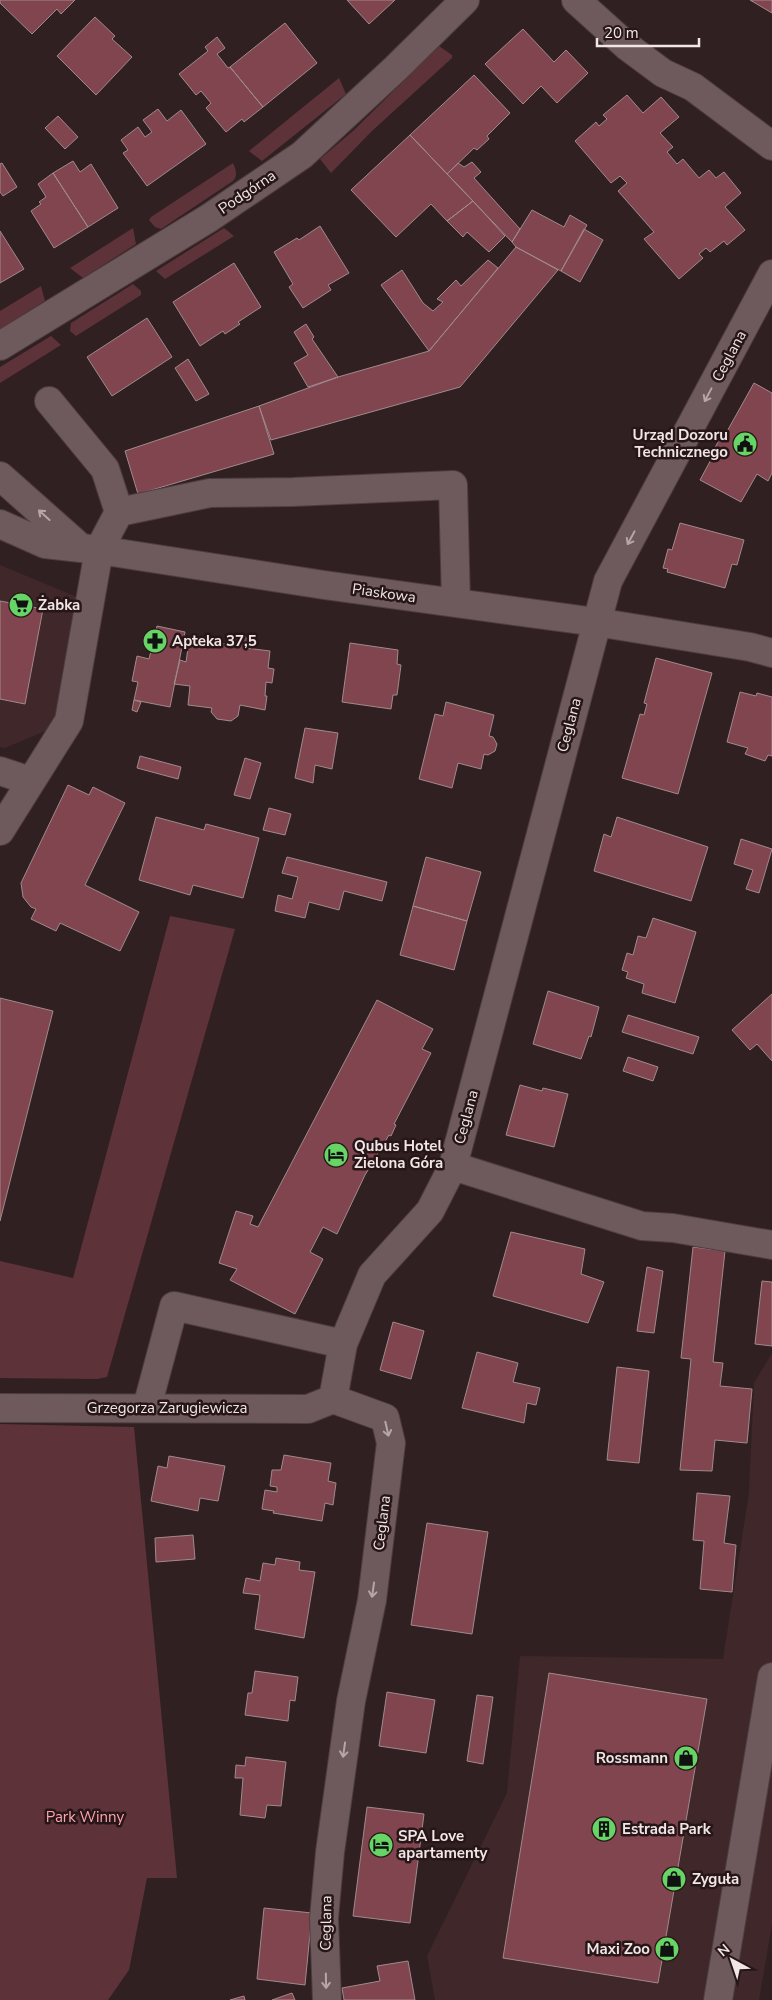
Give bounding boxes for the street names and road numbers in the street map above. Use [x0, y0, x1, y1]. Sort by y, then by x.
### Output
street label: Podgórna [214, 165, 280, 219]
street label: Ceglana [707, 327, 751, 385]
street label: Piaskowa [351, 579, 417, 607]
street label: Ceglana [552, 696, 586, 754]
street label: Ceglana [449, 1088, 483, 1146]
street label: Grzegorza Zarugiewicza [87, 1398, 247, 1418]
street label: Ceglana [369, 1494, 395, 1552]
street label: Ceglana [316, 1895, 336, 1951]

